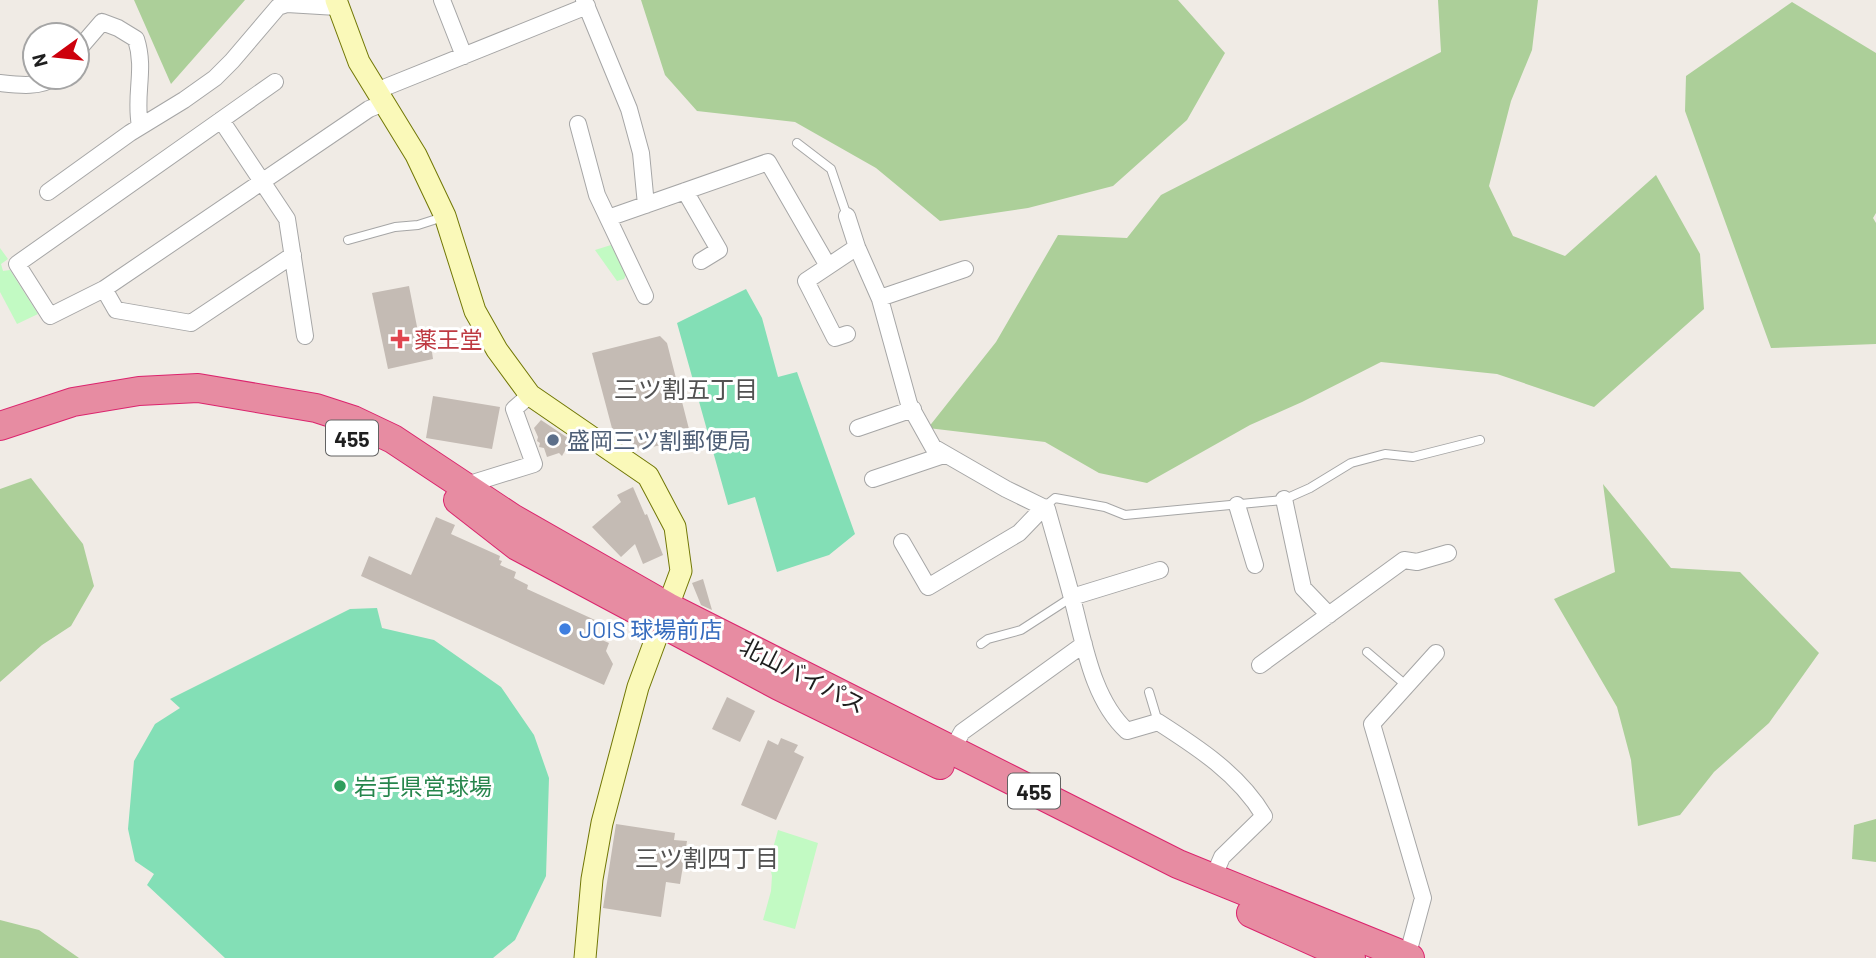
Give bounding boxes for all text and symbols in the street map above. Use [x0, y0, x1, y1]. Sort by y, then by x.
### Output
north arrow [21, 21, 91, 91]
text: N [26, 51, 52, 70]
place label: 薬王堂 [414, 325, 483, 353]
marker: 薬王堂 [392, 331, 408, 347]
district label: 三ツ割五丁目 [614, 374, 758, 403]
road number: 455 [326, 420, 378, 456]
place label: 盛岡三ツ割郵便局 [567, 426, 751, 454]
marker: 盛岡三ツ割郵便局 [545, 432, 561, 448]
place label: JOIS 球場前店 [579, 615, 722, 643]
marker: JOIS 球場前店 [557, 621, 573, 637]
street label: 北山バイパス [735, 631, 871, 719]
place label: 岩手県営球場 [354, 772, 492, 800]
road number: 455 [1008, 774, 1060, 808]
marker: 岩手県営球場 [332, 778, 348, 794]
district label: 三ツ割四丁目 [635, 843, 779, 872]

